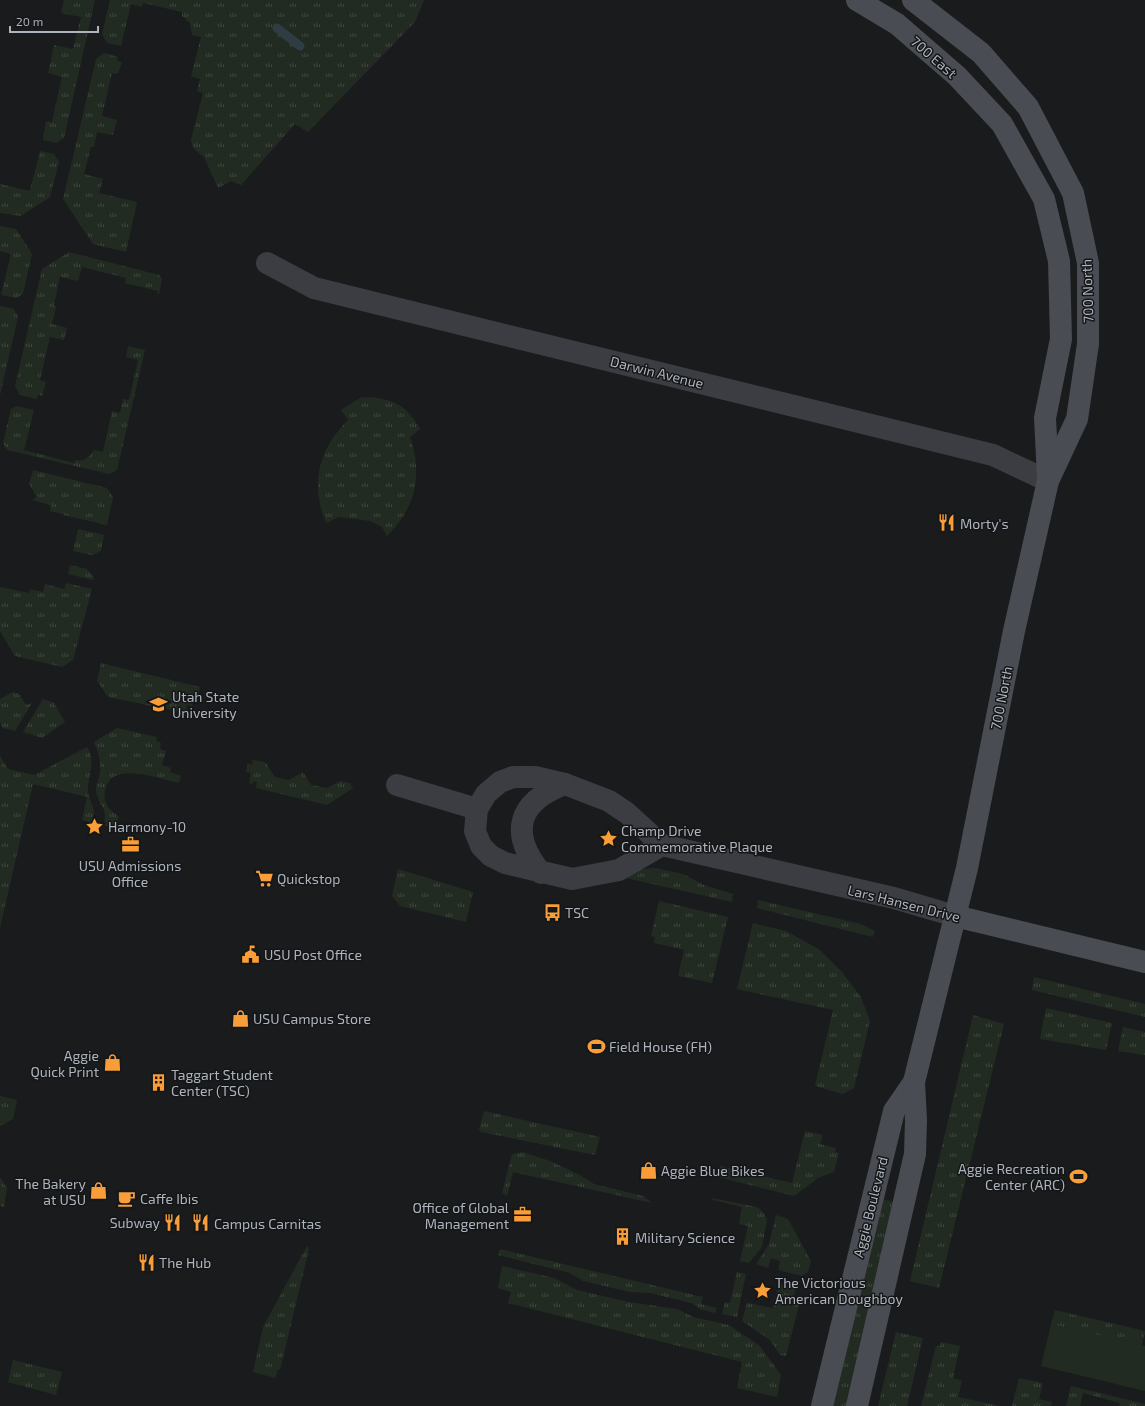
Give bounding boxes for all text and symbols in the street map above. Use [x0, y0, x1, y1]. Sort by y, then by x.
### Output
scale bar [10, 8, 98, 34]
text: 20 m [16, 14, 43, 28]
street label: 700 East [908, 32, 960, 82]
street label: 700 North [1077, 259, 1097, 323]
street label: Darwin Avenue [609, 352, 705, 392]
restaurant icon: Morty's [937, 513, 957, 533]
place label: Morty's [960, 515, 1009, 532]
street label: 700 North [987, 665, 1015, 731]
place label: Utah State University [172, 688, 239, 721]
school or university icon: Utah State University [149, 694, 169, 714]
place icon: Harmony-10 [85, 816, 105, 836]
place label: Harmony-10 [108, 818, 186, 835]
place label: Champ Drive Commemorative Plaque [621, 822, 773, 855]
place icon: Champ Drive Commemorative Plaque [598, 828, 618, 848]
office icon: USU Admissions Office [120, 835, 140, 855]
place label: USU Admissions Office [79, 857, 181, 890]
supermarket icon: Quickstop [254, 868, 274, 888]
place label: Quickstop [277, 870, 340, 887]
street label: Lars Hansen Drive [846, 881, 962, 925]
bus stop icon: TSC [542, 902, 562, 922]
place label: TSC [565, 904, 589, 921]
public building icon: USU Post Office [241, 944, 261, 964]
place label: USU Post Office [264, 946, 362, 963]
shop icon: USU Campus Store [230, 1008, 250, 1028]
place label: USU Campus Store [253, 1010, 371, 1027]
sports icon: Field House (FH) [586, 1036, 606, 1056]
place label: Field House (FH) [609, 1038, 712, 1055]
place label: Aggie Quick Print [30, 1047, 99, 1080]
shop icon: Aggie Quick Print [102, 1053, 122, 1073]
place label: Taggart Student Center (TSC) [171, 1066, 273, 1099]
building icon: Taggart Student Center (TSC) [148, 1072, 168, 1092]
street label: Aggie Boulevard [849, 1155, 891, 1259]
shop icon: Aggie Blue Bikes [638, 1160, 658, 1180]
place label: Aggie Recreation Center (ARC) [958, 1160, 1065, 1193]
place label: Aggie Blue Bikes [661, 1162, 765, 1179]
sports icon: Aggie Recreation Center (ARC) [1068, 1166, 1088, 1186]
place label: The Bakery at USU [15, 1175, 87, 1208]
shop icon: The Bakery at USU [89, 1181, 109, 1201]
cafe icon: Caffe Ibis [117, 1188, 137, 1208]
place label: Caffe Ibis [140, 1190, 198, 1207]
place label: Office of Global Management [412, 1199, 510, 1232]
office icon: Office of Global Management [512, 1205, 532, 1225]
restaurant icon: Subway [163, 1212, 183, 1232]
restaurant icon: Campus Carnitas [191, 1213, 211, 1233]
place label: Subway [110, 1214, 161, 1231]
place label: Campus Carnitas [214, 1215, 321, 1232]
building icon: Military Science [612, 1227, 632, 1247]
place label: Military Science [635, 1229, 735, 1246]
restaurant icon: The Hub [136, 1252, 156, 1272]
place label: The Hub [159, 1254, 211, 1271]
place label: The Victorious American Doughboy [775, 1274, 903, 1307]
place icon: The Victorious American Doughboy [752, 1280, 772, 1300]

